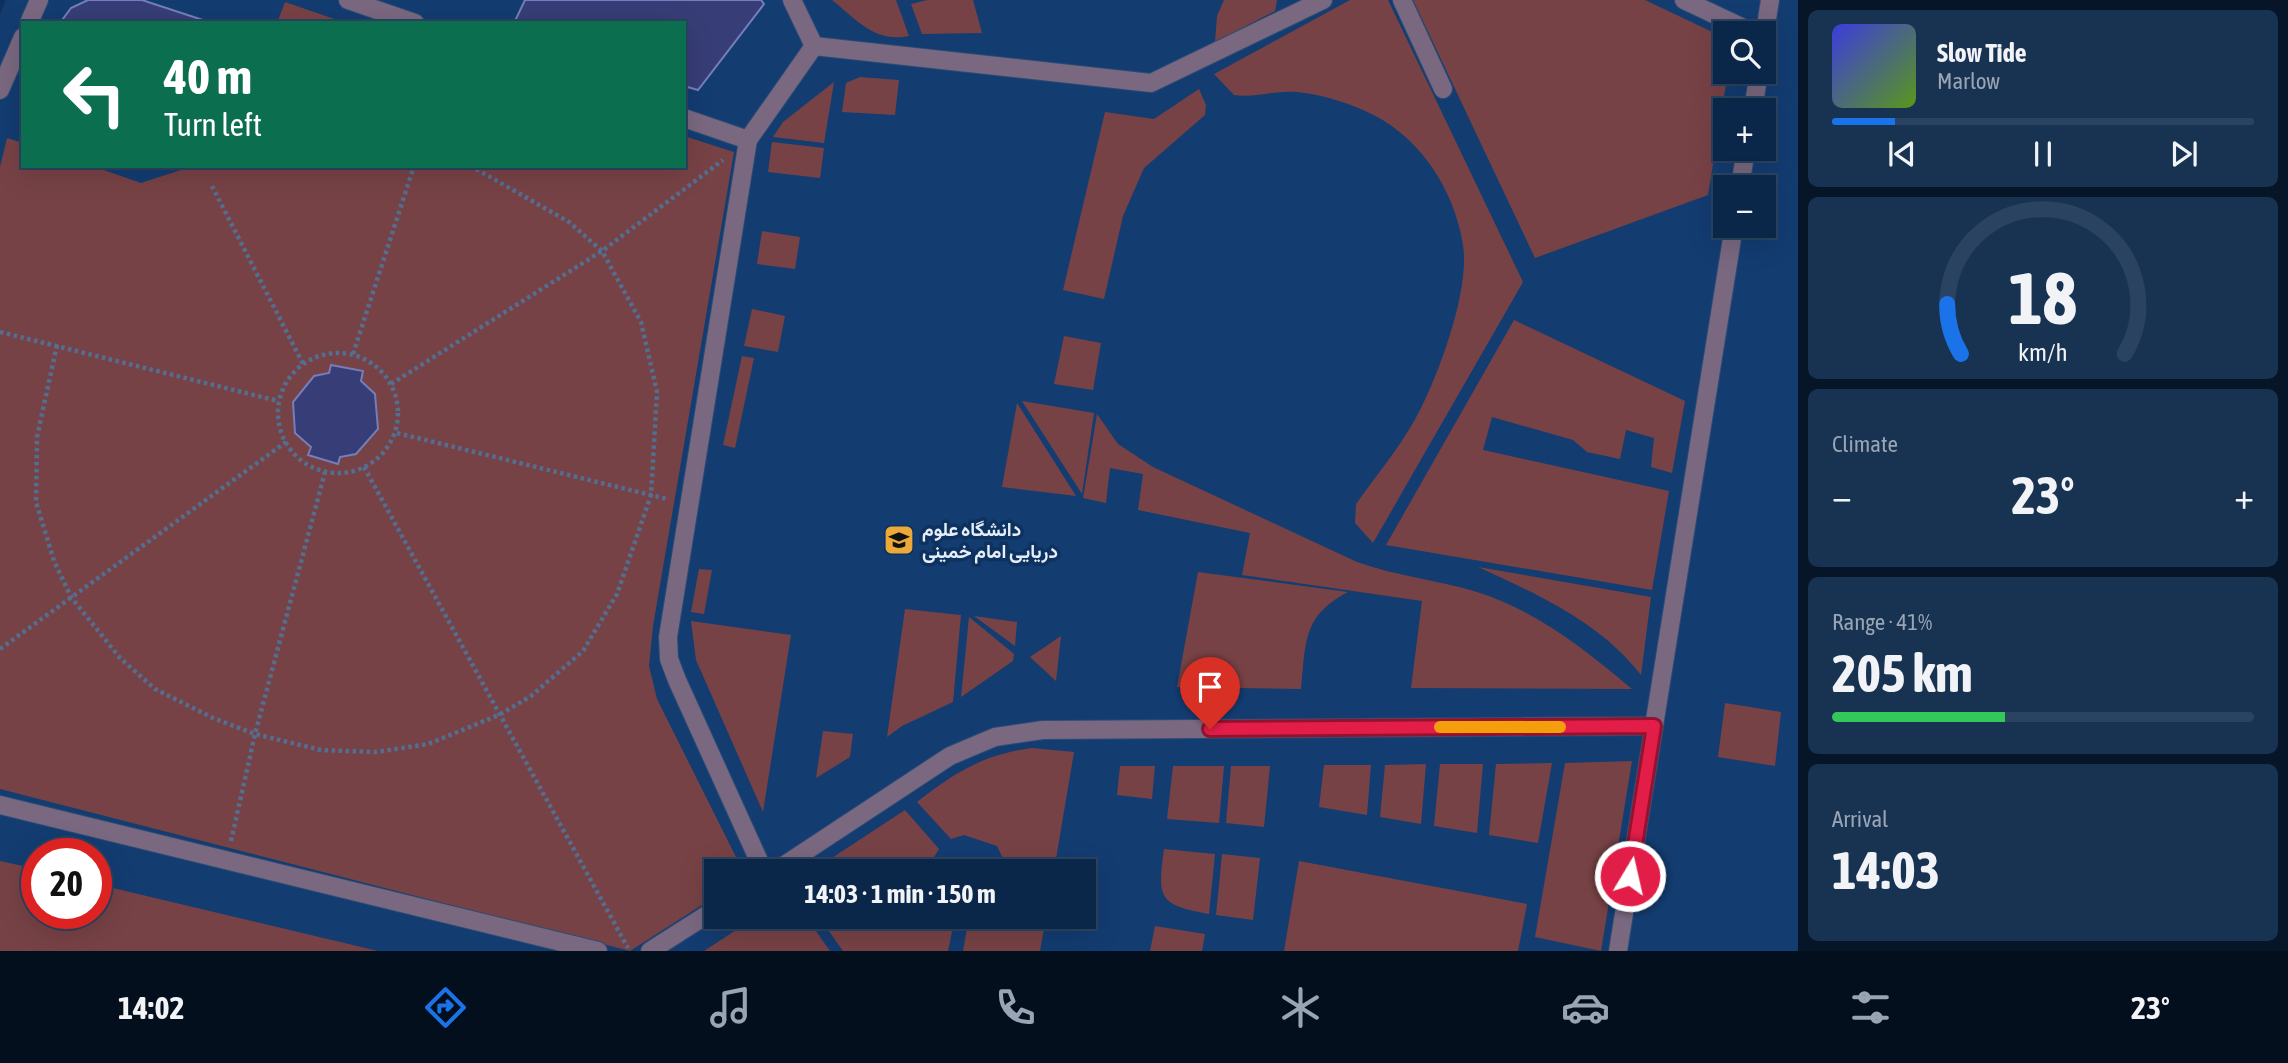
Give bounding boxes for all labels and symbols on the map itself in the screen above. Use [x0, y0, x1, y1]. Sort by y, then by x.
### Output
place label: دانشگاه علوم دریایی امام خمینی [922, 518, 1058, 564]
school or university icon: دانشگاه علوم دریایی امام خمینی [882, 523, 916, 557]
pin [1180, 657, 1240, 729]
speed limit sign: 20 [21, 838, 112, 929]
position arrow [1593, 839, 1667, 913]

